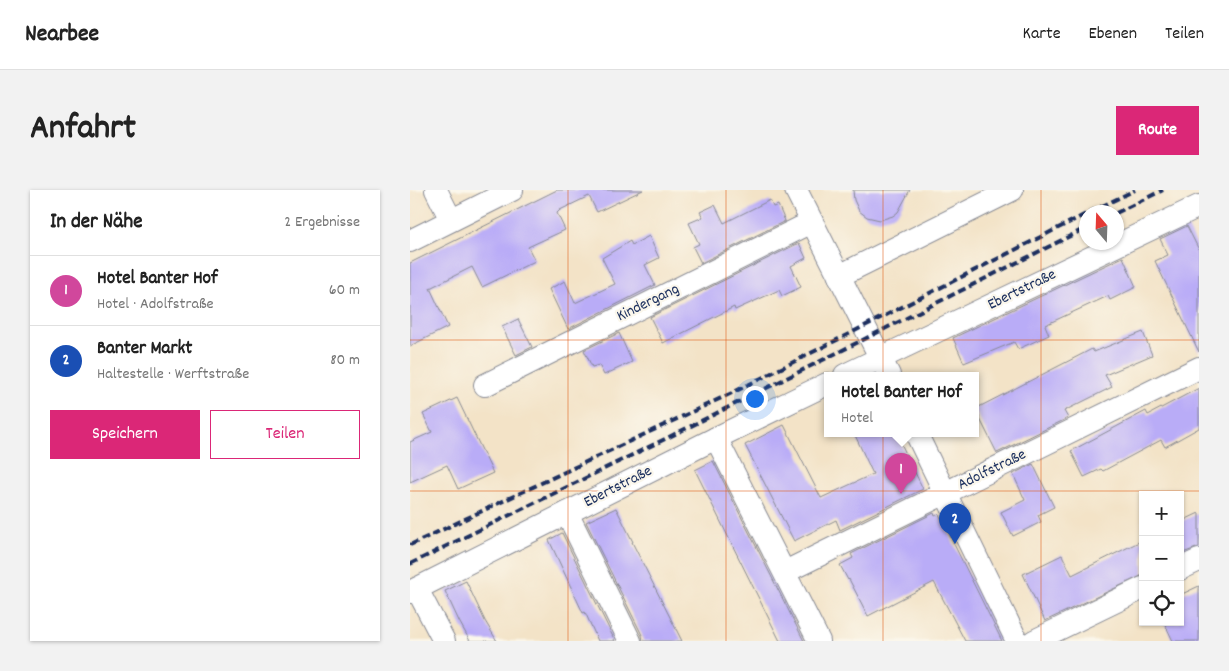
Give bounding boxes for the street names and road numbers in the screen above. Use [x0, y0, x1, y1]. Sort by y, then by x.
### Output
street label: Ebertstraße [984, 263, 1060, 317]
street label: Kindergang [613, 278, 683, 328]
street label: Adolfstraße [954, 444, 1030, 496]
street label: Ebertstraße [580, 460, 656, 514]

